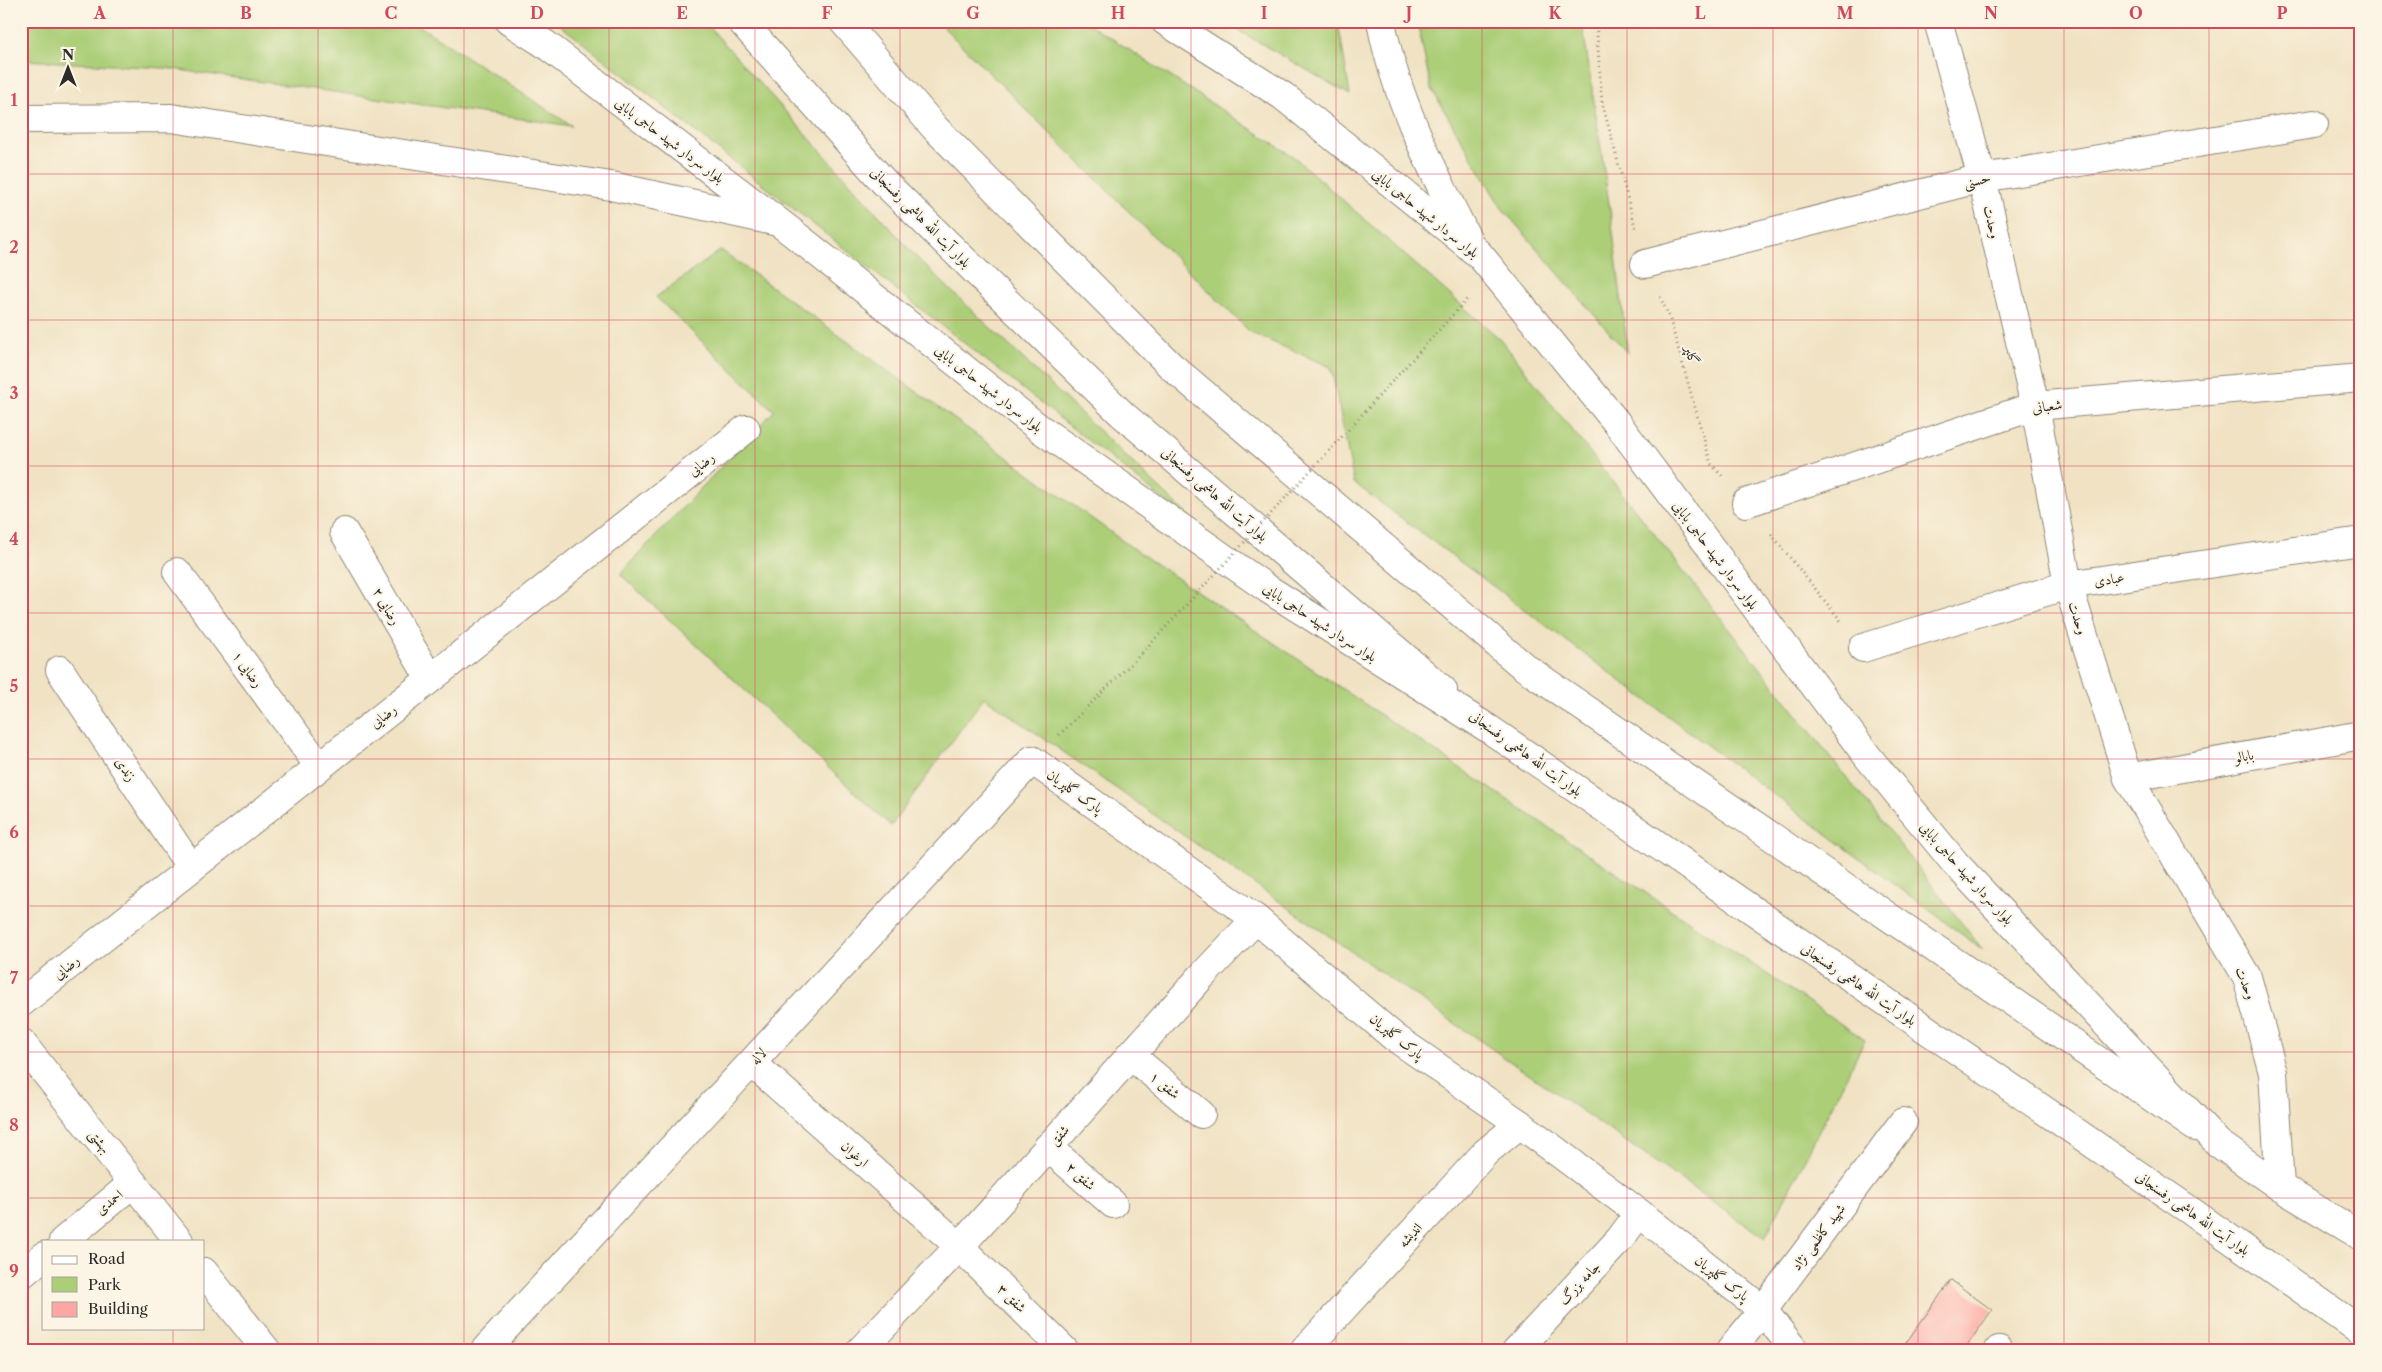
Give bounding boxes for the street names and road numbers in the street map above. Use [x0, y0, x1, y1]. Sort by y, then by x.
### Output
street label: بلوار سردار شهید حاجی بابایی [611, 93, 728, 188]
street label: بلوار آیت الله هاشمی رفسنجانی [866, 161, 977, 272]
street label: بلوار سردار شهید حاجی بابایی [1368, 164, 1483, 263]
street label: حسنی [1962, 168, 1993, 193]
street label: وحدت [1979, 204, 2005, 240]
street label: بلوار سردار شهید حاجی بابایی [931, 340, 1047, 437]
street label: گلپر [1679, 342, 1703, 367]
street label: شعبانی [2031, 395, 2063, 417]
street label: بلوار آیت الله هاشمی رفسنجانی [1157, 441, 1273, 546]
street label: رضایی [684, 448, 719, 481]
street label: بلوار سردار شهید حاجی بابایی [1668, 497, 1763, 614]
street label: عبادی [2093, 568, 2125, 590]
street label: بلوار سردار شهید حاجی بابایی [1259, 579, 1381, 667]
street label: رضایی ۲ [368, 584, 405, 629]
street label: وحدت [2064, 599, 2092, 637]
street label: رضایی ۱ [228, 647, 267, 691]
street label: رضایی [366, 700, 401, 733]
street label: بلوار آیت الله هاشمی رفسنجانی [1465, 704, 1587, 801]
street label: بابالو [2231, 745, 2255, 767]
street label: زندی [111, 753, 141, 785]
street label: پارک گلپریان [1042, 765, 1108, 819]
street label: بلوار سردار شهید حاجی بابایی [1915, 818, 2018, 929]
street label: بلوار آیت الله هاشمی رفسنجانی [1797, 937, 1921, 1030]
street label: رضایی [49, 951, 84, 984]
street label: وحدت [2231, 964, 2261, 1002]
street label: پارک گلپریان [1365, 1009, 1429, 1065]
street label: لاله [746, 1044, 770, 1068]
street label: شفق ۱ [1146, 1067, 1184, 1103]
street label: شفق [1045, 1121, 1073, 1149]
street label: بهشتی [84, 1125, 115, 1157]
street label: ارغوان [837, 1137, 873, 1171]
street label: شفق ۲ [1062, 1158, 1100, 1194]
street label: بلوار آیت الله هاشمی رفسنجانی [2132, 1165, 2255, 1260]
street label: احمدی [91, 1185, 127, 1219]
street label: شهید کاظمی نژاد [1787, 1200, 1850, 1275]
street label: اندیشه [1394, 1219, 1426, 1251]
street label: پارک گلپریان [1690, 1251, 1754, 1307]
street label: جامه بزرگ [1554, 1257, 1604, 1309]
street label: شفق ۳ [994, 1280, 1030, 1316]

